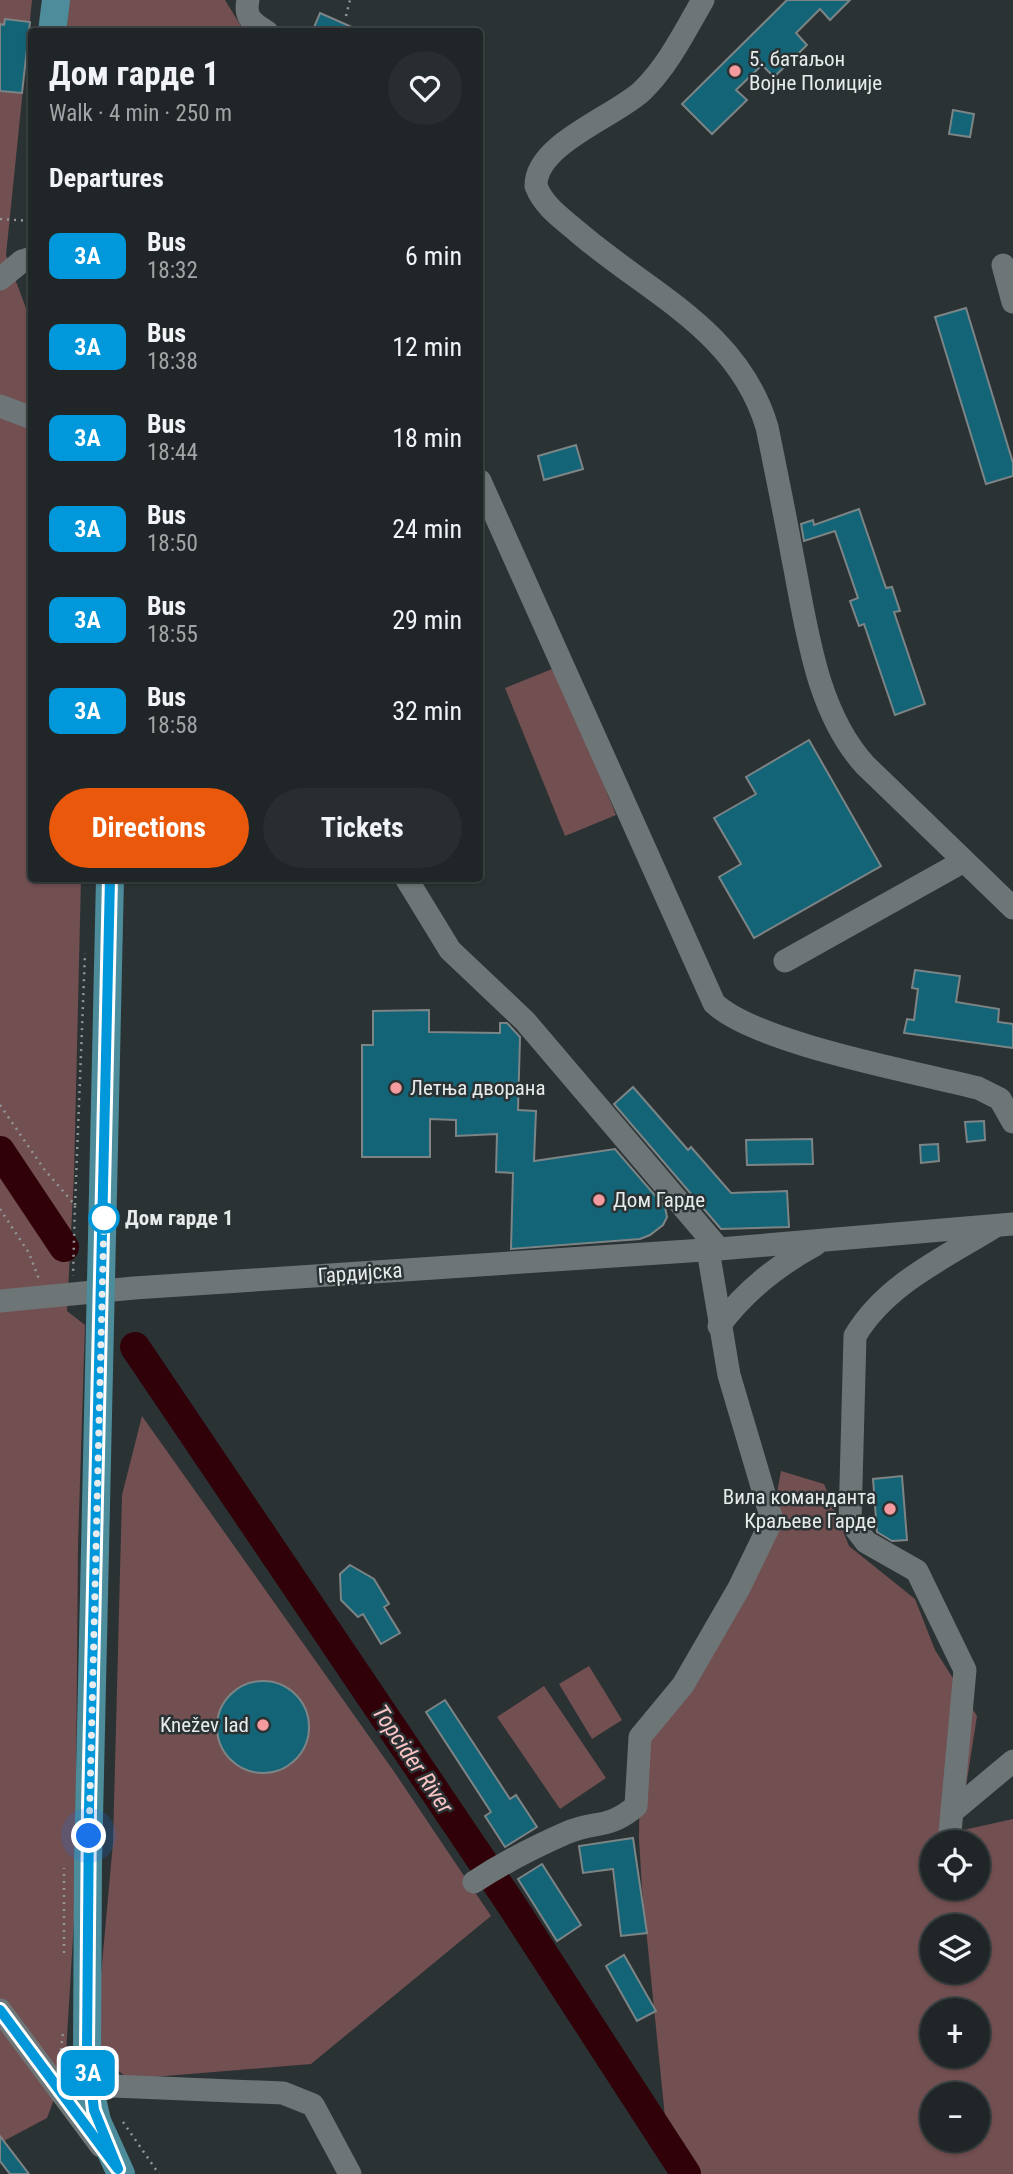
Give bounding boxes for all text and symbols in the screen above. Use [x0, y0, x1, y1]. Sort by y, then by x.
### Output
place label: 5. батаљон Војне Полиције [749, 47, 882, 95]
button: heart [388, 51, 462, 125]
text: Дом гарде 1 [49, 54, 219, 93]
marker: 5. батаљон Војне Полиције [727, 63, 743, 79]
text: Walk · 4 min · 250 m [49, 100, 232, 127]
text: Departures [49, 163, 164, 193]
text: Bus [147, 227, 186, 257]
text: 6 min [405, 241, 462, 271]
text: 3A [74, 242, 101, 270]
text: 18:32 [147, 257, 198, 284]
text: Bus [147, 318, 186, 348]
text: 12 min [392, 332, 462, 362]
text: 3A [74, 333, 101, 361]
text: 18:38 [147, 348, 198, 375]
text: Bus [147, 409, 186, 439]
text: 18 min [392, 423, 462, 453]
text: 3A [74, 424, 101, 452]
text: 18:44 [147, 439, 198, 466]
text: Bus [147, 500, 186, 530]
text: 24 min [392, 514, 462, 544]
text: 3A [74, 515, 101, 543]
text: 18:50 [147, 530, 198, 557]
text: Bus [147, 591, 186, 621]
text: 29 min [392, 605, 462, 635]
text: 3A [74, 606, 101, 634]
text: 18:55 [147, 621, 198, 648]
text: Bus [147, 682, 186, 712]
text: 32 min [392, 696, 462, 726]
text: 3A [74, 697, 101, 725]
text: 18:58 [147, 712, 198, 739]
button: Directions [49, 788, 249, 868]
button: Tickets [263, 788, 462, 868]
place label: Летња дворана [410, 1076, 546, 1100]
marker: Летња дворана [388, 1080, 404, 1096]
place label: Дом Гарде [613, 1188, 705, 1212]
marker: Дом Гарде [591, 1192, 607, 1208]
marker: Дом гарде 1 [89, 1203, 119, 1233]
place label: Дом гарде 1 [125, 1206, 233, 1230]
street label: Гардијска [317, 1258, 403, 1288]
place label: Вила команданта Краљеве Гарде [723, 1485, 876, 1533]
marker: Вила команданта Краљеве Гарде [882, 1501, 898, 1517]
water label: Topcider River [366, 1700, 459, 1820]
place label: Knežev lad [160, 1713, 249, 1737]
marker: Knežev lad [255, 1717, 271, 1733]
your location [71, 1818, 106, 1853]
map controls [920, 1830, 990, 2152]
button: locate [920, 1830, 990, 1900]
button: layers [920, 1914, 990, 1984]
button: + [920, 1998, 990, 2068]
line badge: 3A [56, 2050, 119, 2096]
text: 3A [75, 2059, 101, 2087]
button: − [920, 2082, 990, 2152]

